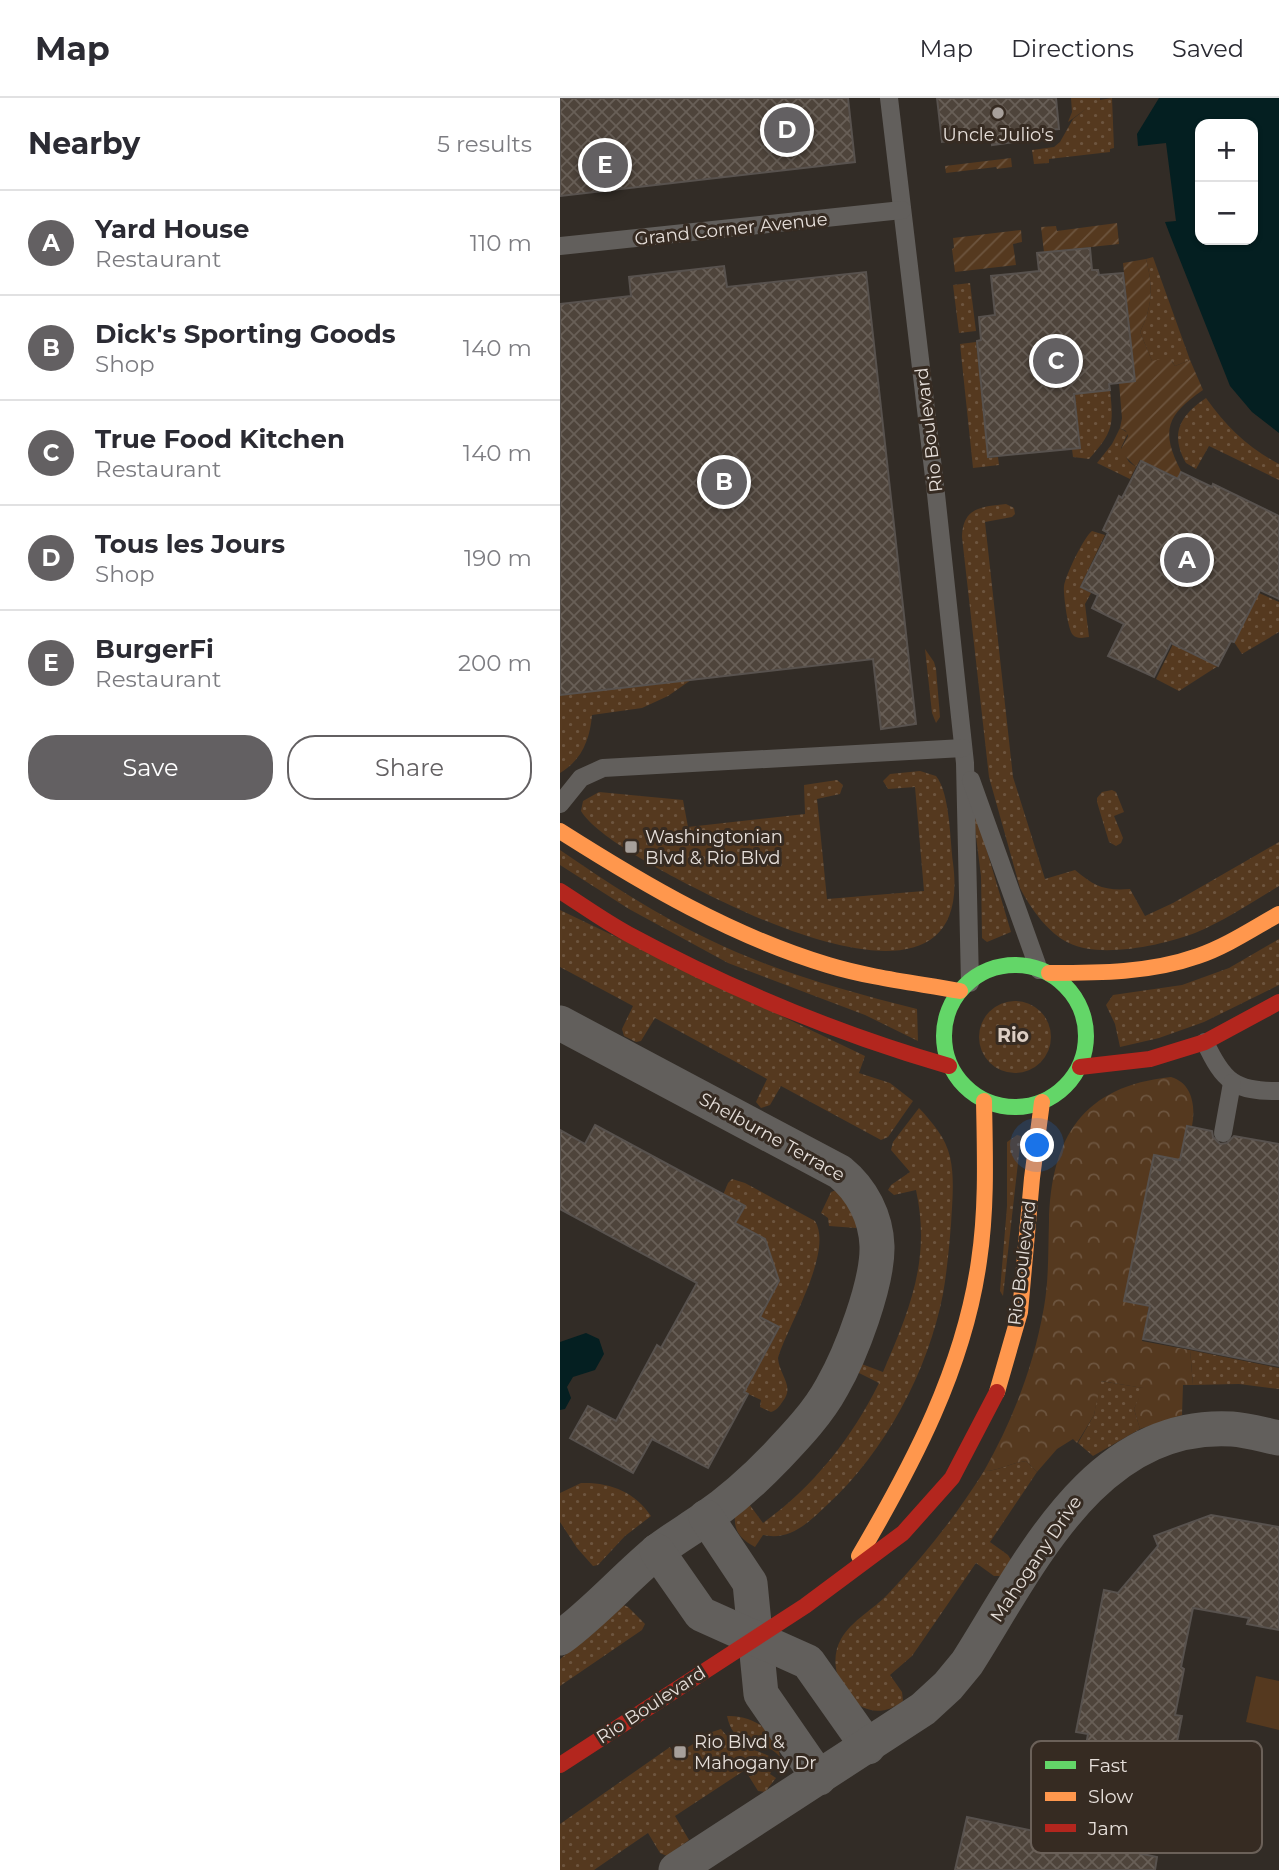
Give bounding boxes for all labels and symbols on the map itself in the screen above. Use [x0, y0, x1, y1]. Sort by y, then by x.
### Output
pin: D [764, 104, 810, 156]
marker: Uncle Julio's [990, 105, 1006, 121]
place label: Uncle Julio's [942, 124, 1054, 146]
pin: E [582, 139, 628, 191]
street label: Grand Corner Avenue [634, 208, 829, 250]
pin: C [1033, 335, 1079, 387]
street label: Rio Boulevard [910, 366, 948, 494]
pin: B [701, 456, 747, 508]
pin: A [1164, 534, 1210, 586]
place label: Washingtonian Blvd & Rio Blvd [645, 826, 783, 869]
marker: Washingtonian Blvd & Rio Blvd [623, 839, 639, 855]
district label: Rio [997, 1024, 1029, 1047]
street label: Shelburne Terrace [695, 1088, 849, 1186]
your location [1020, 1128, 1054, 1162]
street label: Rio Boulevard [1003, 1199, 1041, 1327]
street label: Mahogany Drive [986, 1492, 1086, 1626]
street label: Rio Boulevard [592, 1662, 710, 1748]
place label: Rio Blvd & Mahogany Dr [694, 1731, 817, 1774]
legend [1031, 1741, 1262, 1853]
marker: Rio Blvd & Mahogany Dr [672, 1744, 688, 1760]
text: Fast [1088, 1754, 1128, 1777]
text: Slow [1088, 1785, 1133, 1808]
text: Jam [1087, 1817, 1129, 1840]

